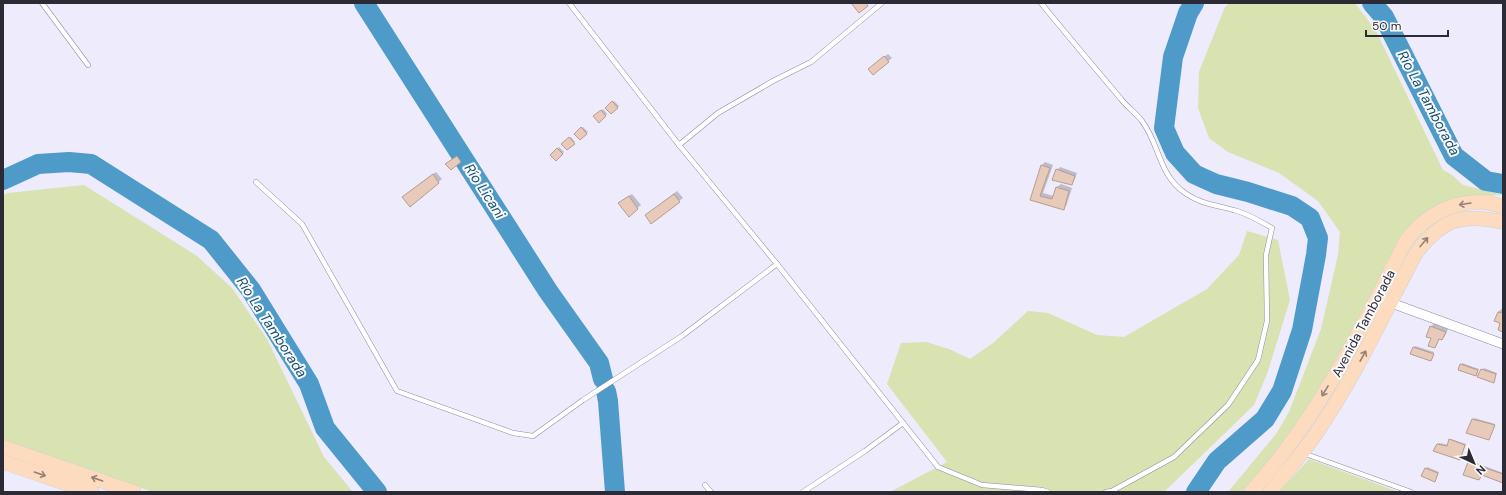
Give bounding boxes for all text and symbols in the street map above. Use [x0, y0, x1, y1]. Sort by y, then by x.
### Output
scale bar [1366, 12, 1448, 38]
text: 50 m [1372, 18, 1401, 34]
water label: Río La Tamborada [1394, 47, 1464, 159]
water label: Río Licani [461, 160, 510, 222]
one-way arrow [1458, 200, 1471, 208]
one-way arrow [1420, 237, 1429, 247]
street label: Avenida Tamborada [1328, 267, 1399, 380]
water label: Río La Tamborada [233, 273, 311, 381]
one-way arrow [1359, 350, 1367, 362]
one-way arrow [1321, 385, 1329, 397]
north arrow [1454, 443, 1494, 483]
text: N [1473, 462, 1489, 478]
one-way arrow [34, 471, 46, 479]
one-way arrow [92, 475, 104, 483]

